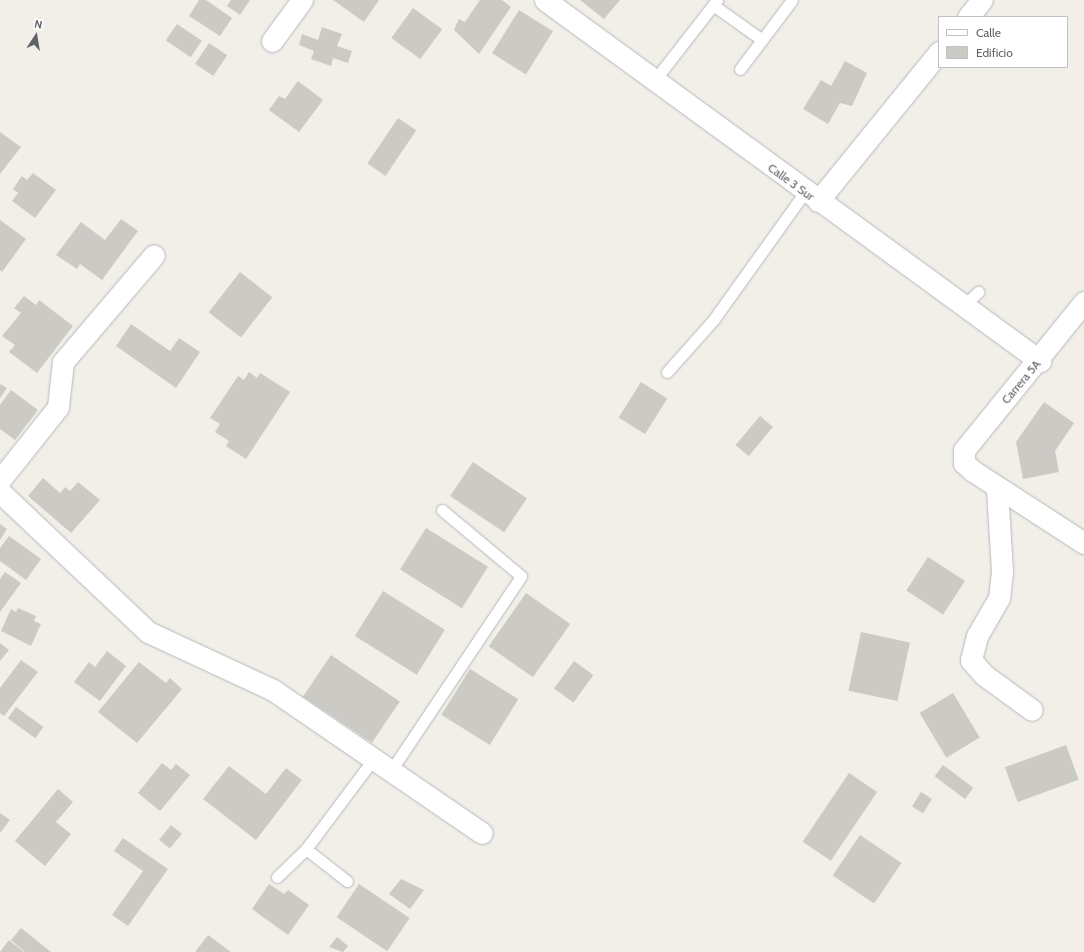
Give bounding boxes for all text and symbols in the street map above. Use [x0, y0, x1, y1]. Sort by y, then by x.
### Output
north arrow [16, 16, 56, 56]
legend [938, 16, 1068, 68]
text: N [33, 17, 44, 32]
text: Calle [976, 25, 1001, 40]
text: Edificio [976, 45, 1013, 60]
street label: Calle 3 Sur [765, 160, 817, 204]
street label: Carrera 5A [999, 357, 1043, 407]

